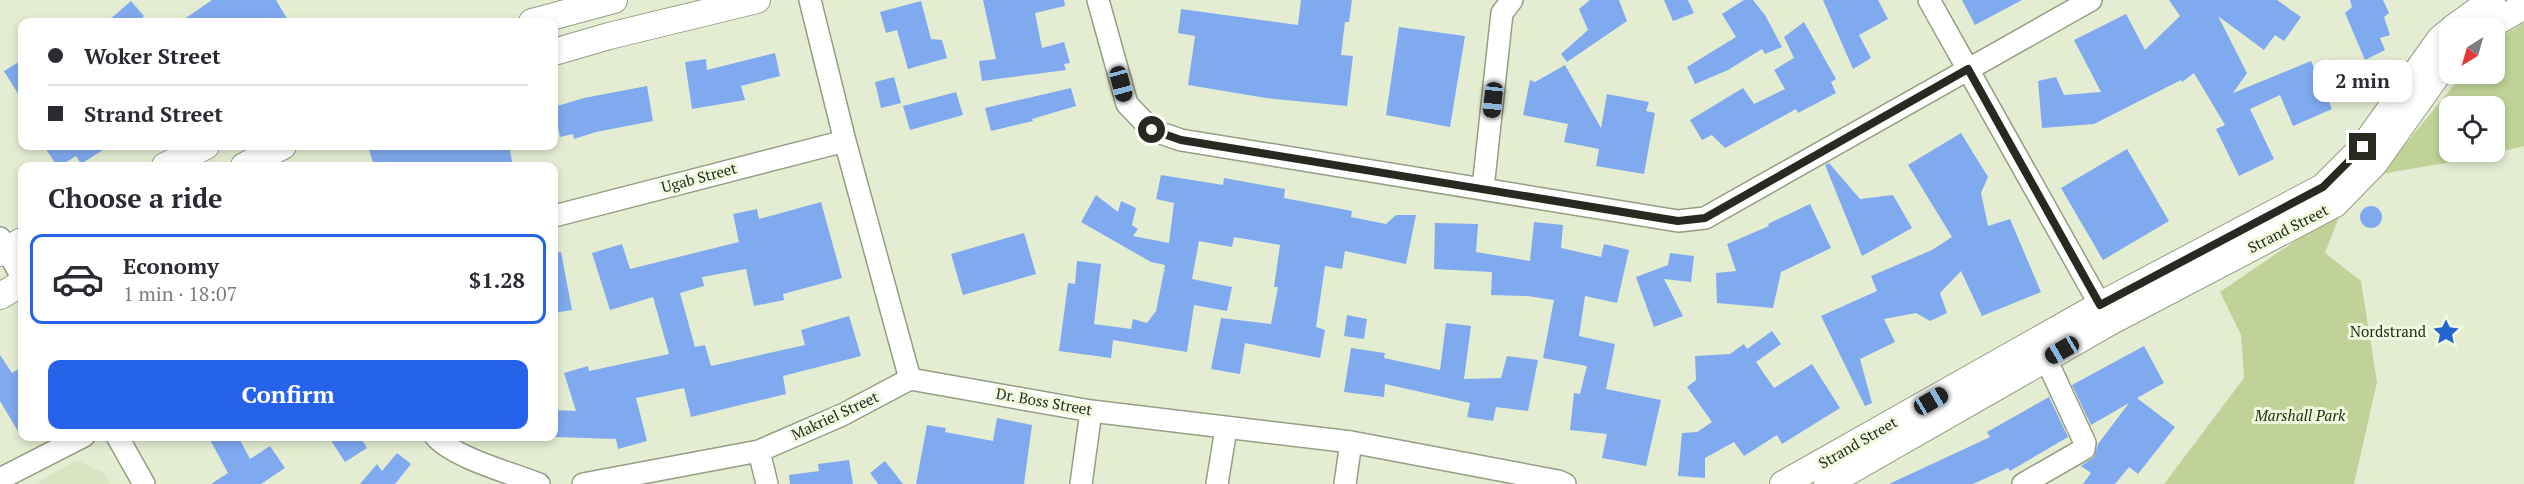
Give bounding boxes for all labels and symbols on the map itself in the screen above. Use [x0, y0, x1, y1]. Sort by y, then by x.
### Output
north arrow [2439, 18, 2505, 84]
callout: 2 min [2314, 60, 2412, 102]
car [1108, 64, 1134, 104]
car [1482, 81, 1504, 119]
route start [1138, 116, 1165, 143]
route end [2349, 133, 2376, 160]
street label: Ugab Street [659, 157, 739, 197]
street label: Strand Street [2244, 199, 2332, 257]
place icon: Nordstrand [2431, 317, 2461, 347]
place label: Nordstrand [2350, 321, 2426, 341]
car [2042, 333, 2082, 367]
street label: Dr. Boss Street [995, 383, 1094, 419]
car [1911, 384, 1951, 418]
street label: Makriel Street [788, 386, 882, 444]
park label: Marshall Park [2254, 405, 2346, 425]
street label: Strand Street [1814, 411, 1901, 473]

